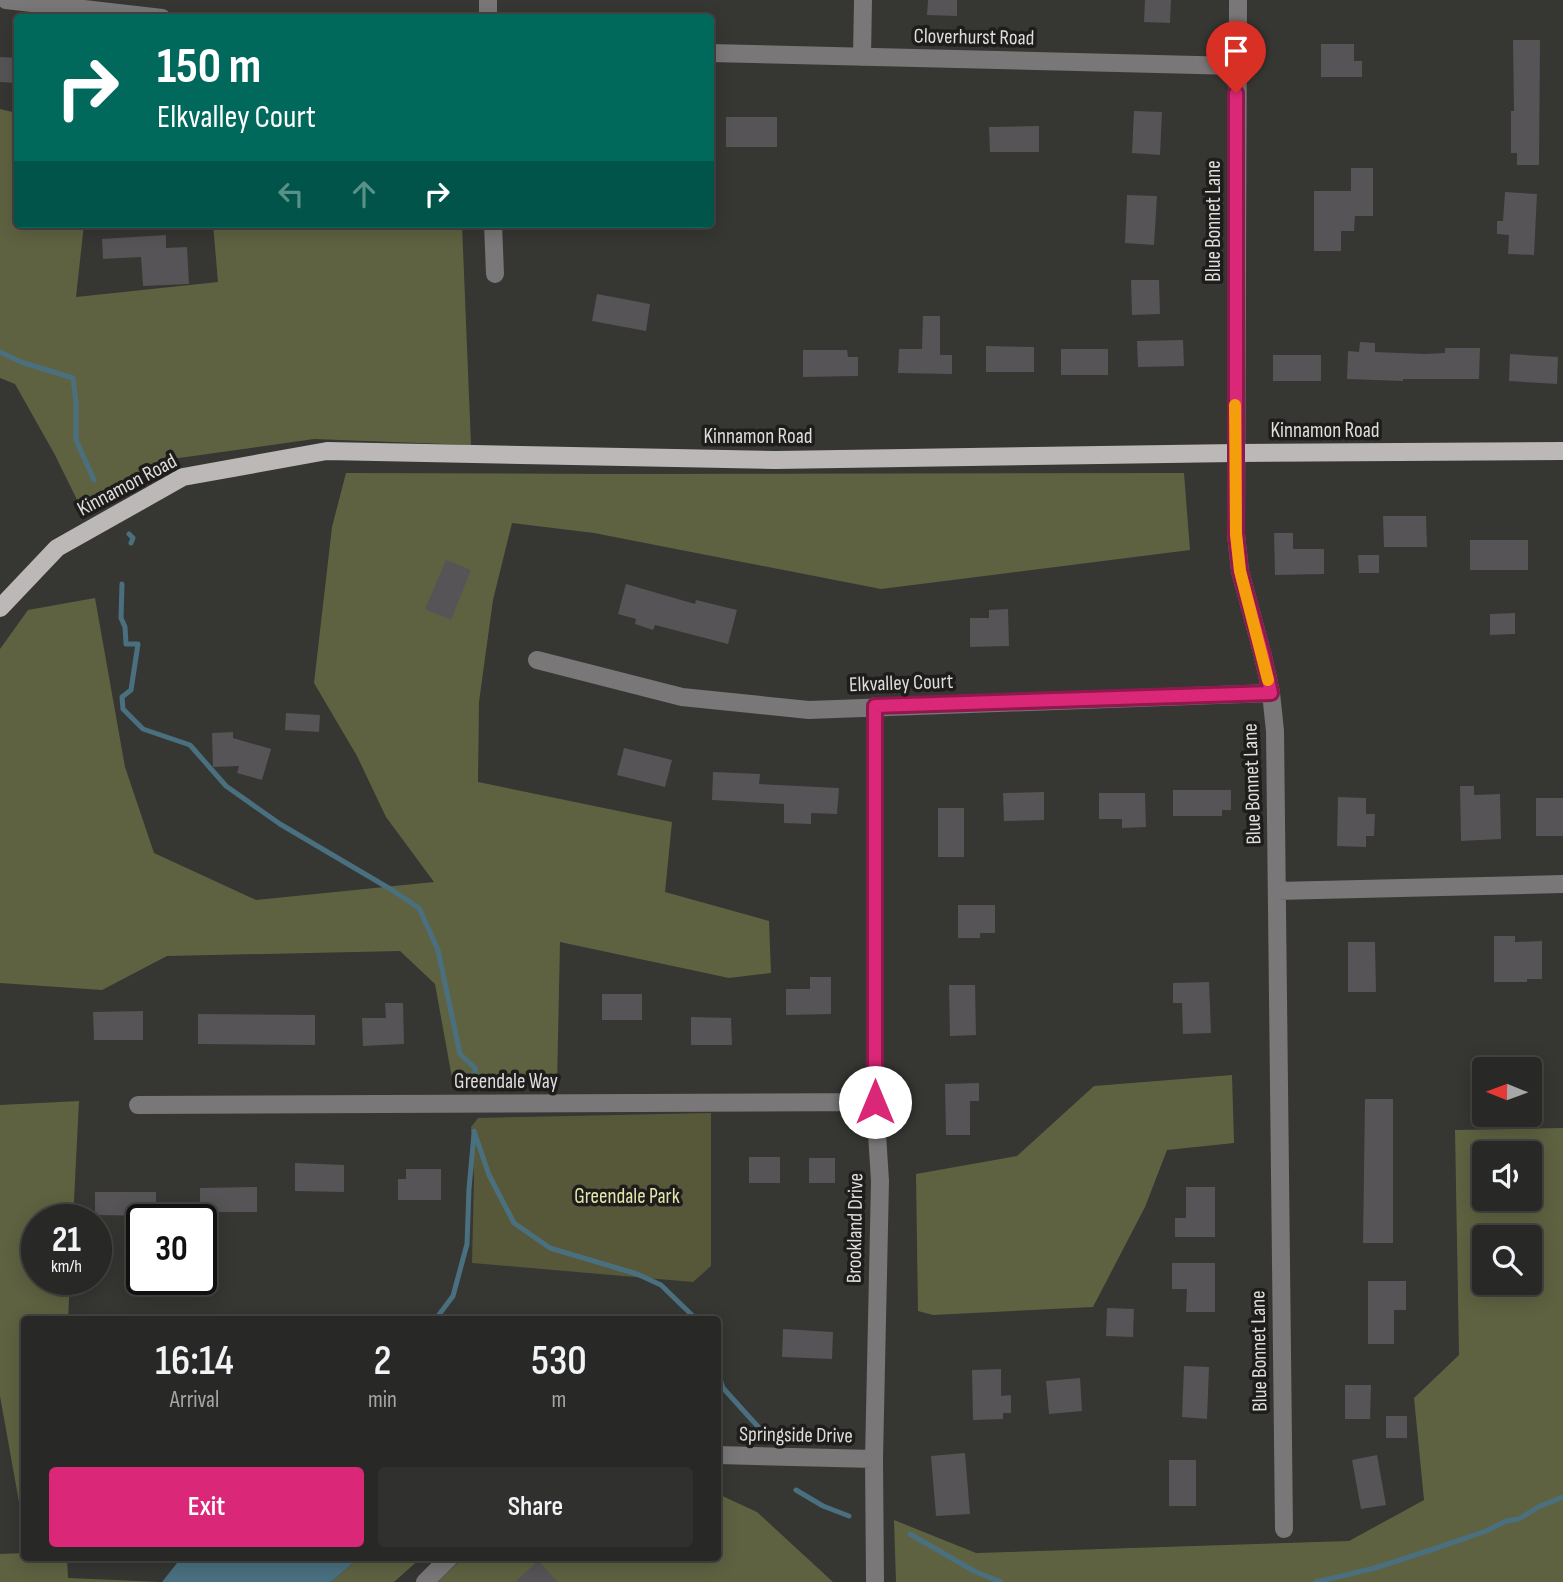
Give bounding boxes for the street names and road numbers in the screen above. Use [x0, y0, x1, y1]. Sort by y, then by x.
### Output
street label: Cloverhurst Road [913, 23, 1035, 51]
street label: Blue Bonnet Lane [1201, 160, 1226, 282]
street label: Kinnamon Road [1270, 418, 1380, 443]
street label: Kinnamon Road [703, 424, 813, 449]
street label: Kinnamon Road [73, 448, 181, 522]
street label: Elkvalley Court [848, 669, 954, 697]
street label: Blue Bonnet Lane [1237, 723, 1267, 845]
street label: Greendale Way [454, 1069, 558, 1094]
street label: Brookland Drive [842, 1173, 868, 1283]
street label: Blue Bonnet Lane [1245, 1290, 1273, 1412]
street label: Springside Drive [739, 1422, 853, 1448]

